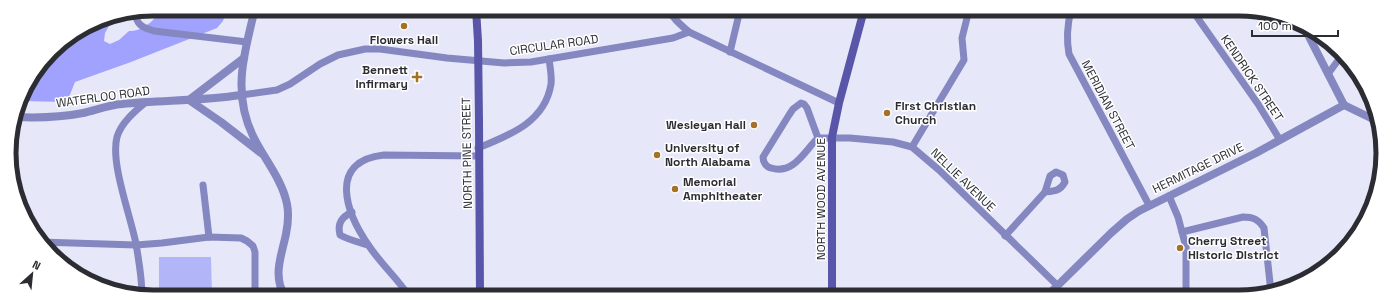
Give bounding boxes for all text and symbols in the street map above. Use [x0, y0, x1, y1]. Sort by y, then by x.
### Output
scale bar [1252, 12, 1338, 38]
text: 100 m [1258, 18, 1292, 34]
marker: Flowers Hall [399, 21, 409, 31]
street label: CIRCULAR ROAD [508, 31, 600, 59]
place label: Flowers Hall [370, 32, 438, 48]
street label: KENDRICK STREET [1217, 32, 1287, 124]
street label: MERIDIAN STREET [1078, 57, 1138, 153]
place label: Bennett Infirmary [355, 62, 408, 92]
marker: Bennett Infirmary [411, 71, 423, 83]
street label: WATERLOO ROAD [55, 82, 151, 112]
street label: NORTH PINE STREET [458, 97, 476, 209]
place label: First Christian Church [895, 98, 976, 128]
marker: First Christian Church [882, 108, 892, 118]
place label: Wesleyan Hall [666, 117, 746, 133]
marker: Wesleyan Hall [749, 120, 759, 130]
street label: NORTH WOOD AVENUE [813, 138, 829, 260]
street label: HERMITAGE DRIVE [1150, 139, 1246, 197]
place label: University of North Alabama [665, 140, 750, 170]
street label: NELLIE AVENUE [927, 145, 999, 215]
marker: University of North Alabama [652, 150, 662, 160]
place label: Memorial Amphitheater [683, 174, 763, 204]
marker: Memorial Amphitheater [670, 184, 680, 194]
place label: Cherry Street Historic District [1188, 233, 1279, 263]
marker: Cherry Street Historic District [1175, 243, 1185, 253]
north arrow [12, 254, 52, 294]
text: N [30, 257, 43, 273]

